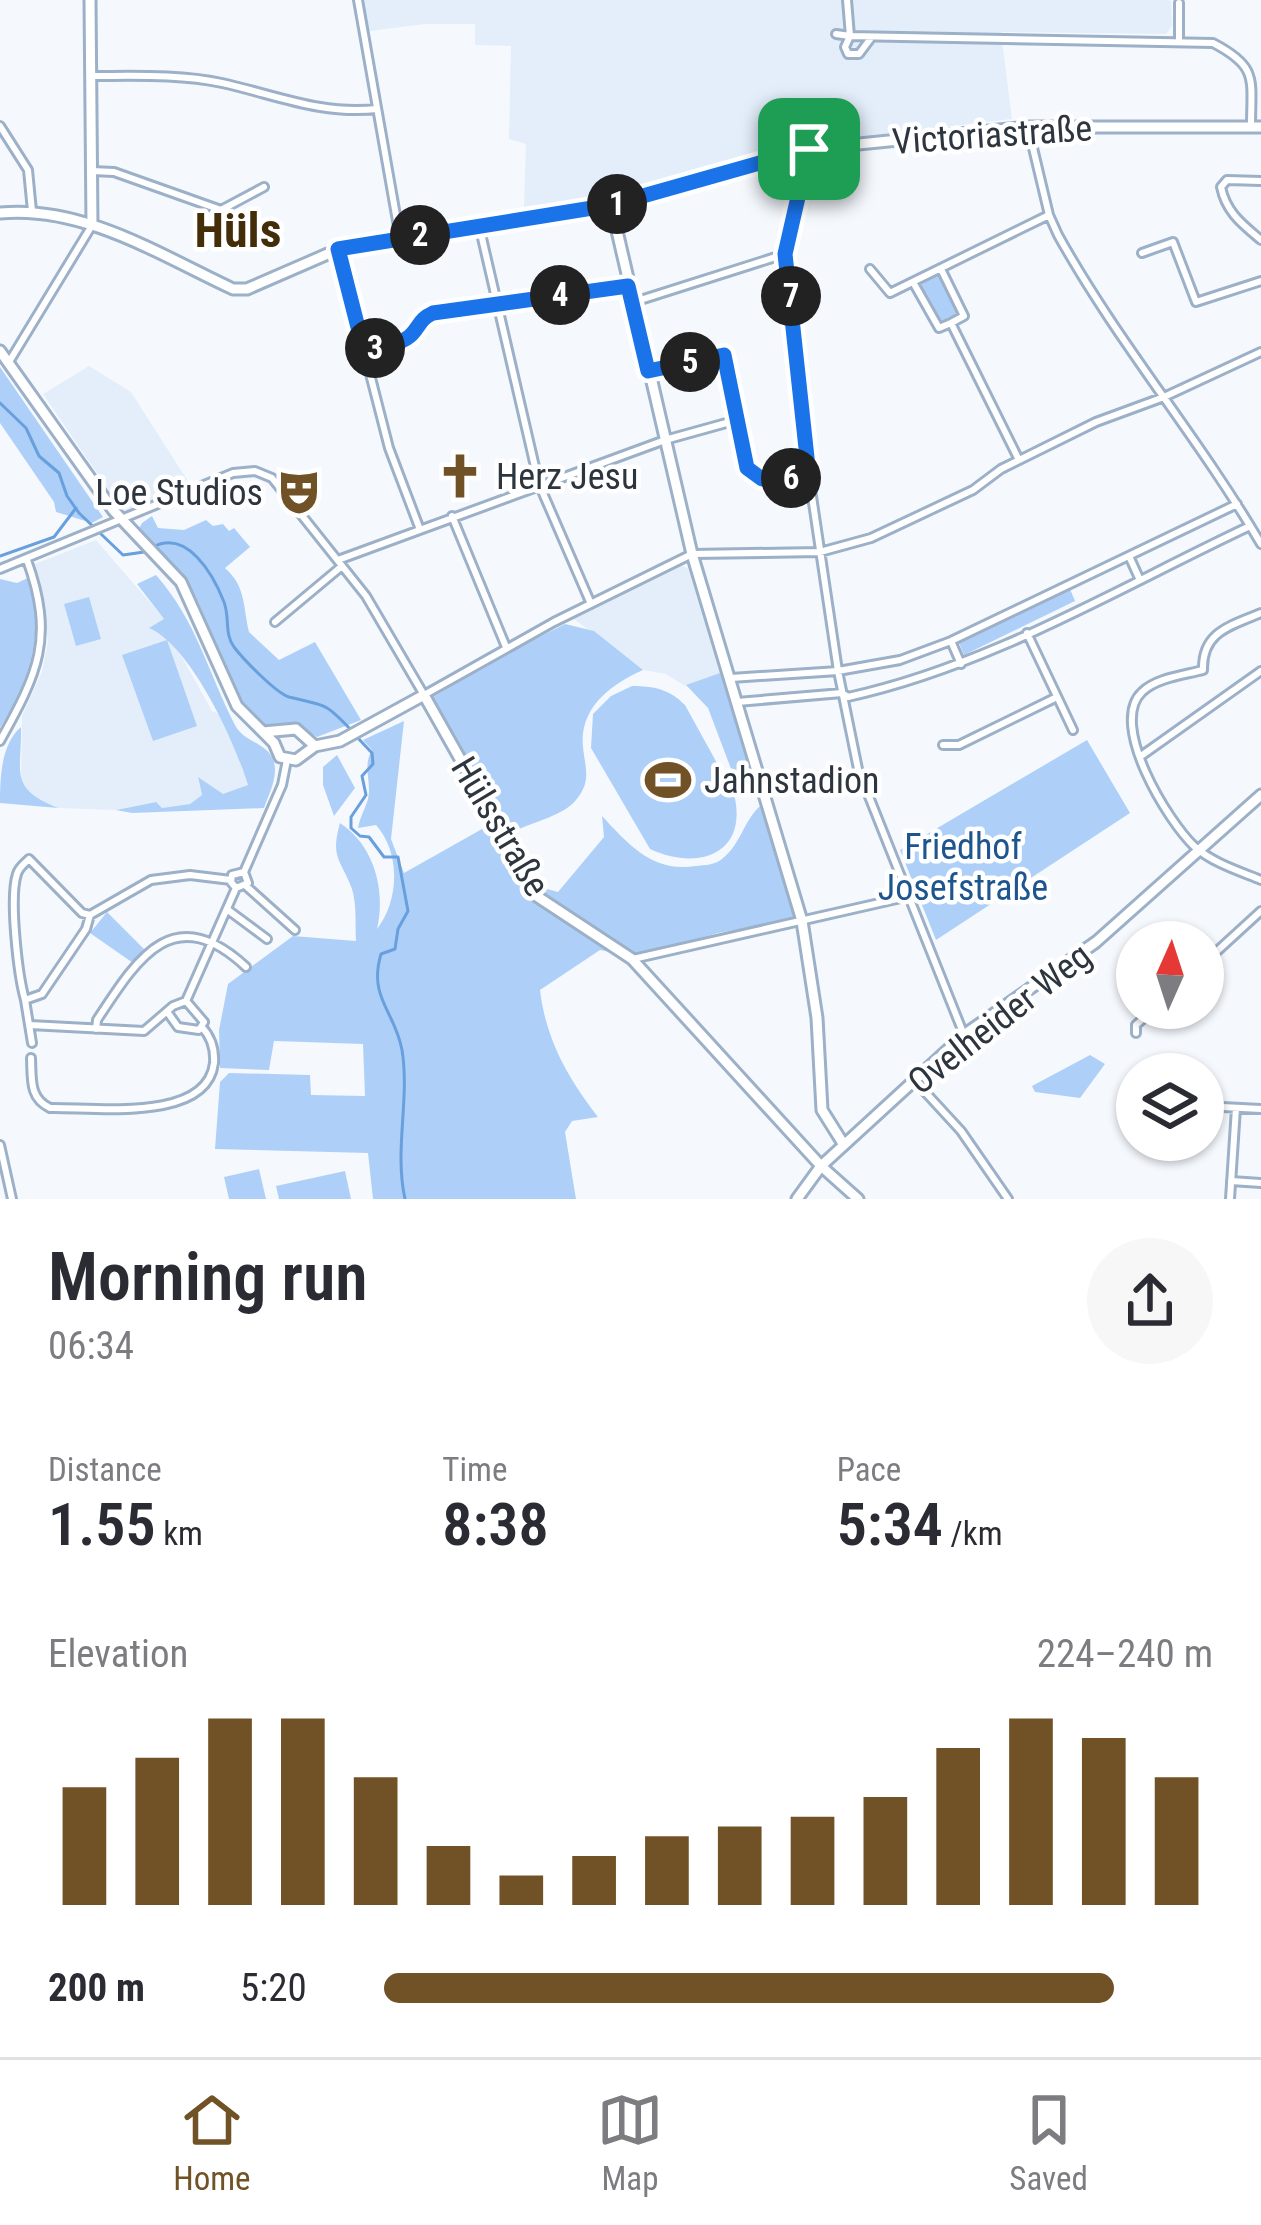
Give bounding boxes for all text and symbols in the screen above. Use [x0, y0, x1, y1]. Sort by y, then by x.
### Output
pin [758, 98, 860, 200]
street label: Victoriastraße [891, 107, 1093, 163]
icon: arrive [776, 116, 842, 182]
pin: 1 [587, 174, 647, 234]
text: 1 [609, 184, 625, 223]
district label: Hüls [195, 202, 281, 259]
pin: 2 [390, 205, 450, 265]
text: 2 [412, 215, 428, 254]
pin: 4 [530, 265, 590, 325]
pin: 7 [761, 266, 821, 326]
text: 4 [552, 275, 568, 314]
text: 7 [783, 276, 799, 315]
pin: 3 [345, 318, 405, 378]
text: 3 [367, 328, 383, 367]
pin: 5 [660, 332, 720, 392]
text: 5 [682, 342, 698, 381]
pin: 6 [761, 448, 821, 508]
church icon: Herz Jesu [435, 451, 485, 501]
place label: Herz Jesu [496, 456, 638, 498]
text: 6 [783, 458, 799, 497]
theatre icon: Loe Studios [274, 467, 324, 517]
place label: Loe Studios [95, 472, 263, 514]
street label: Hülsstraße [442, 749, 558, 904]
sports icon: Jahnstadion [643, 755, 693, 805]
place label: Jahnstadion [704, 760, 879, 802]
park label: Friedhof Josefstraße [878, 826, 1048, 909]
north arrow [1116, 921, 1224, 1029]
map controls [1116, 921, 1224, 1161]
street label: Ovelheider Weg [900, 935, 1099, 1103]
button: layers [1116, 1053, 1224, 1161]
button: share [1087, 1238, 1213, 1364]
text: Morning run [48, 1239, 368, 1316]
text: 06:34 [48, 1323, 134, 1369]
text: Distance [48, 1450, 162, 1489]
text: Time [442, 1450, 507, 1489]
text: Pace [837, 1450, 901, 1489]
text: 1.55 [48, 1489, 156, 1560]
text: 8:38 [442, 1489, 549, 1560]
text: 5:34 [837, 1489, 943, 1560]
text: km [156, 1514, 203, 1553]
text: /km [943, 1514, 1003, 1553]
text: Elevation [48, 1631, 188, 1677]
text: 224–240 m [1037, 1631, 1213, 1677]
text: 200 m [48, 1965, 145, 2011]
text: 5:20 [240, 1965, 307, 2011]
tab: Home [173, 2087, 251, 2198]
tab: Map [597, 2087, 663, 2198]
tab: Saved [1009, 2087, 1088, 2198]

